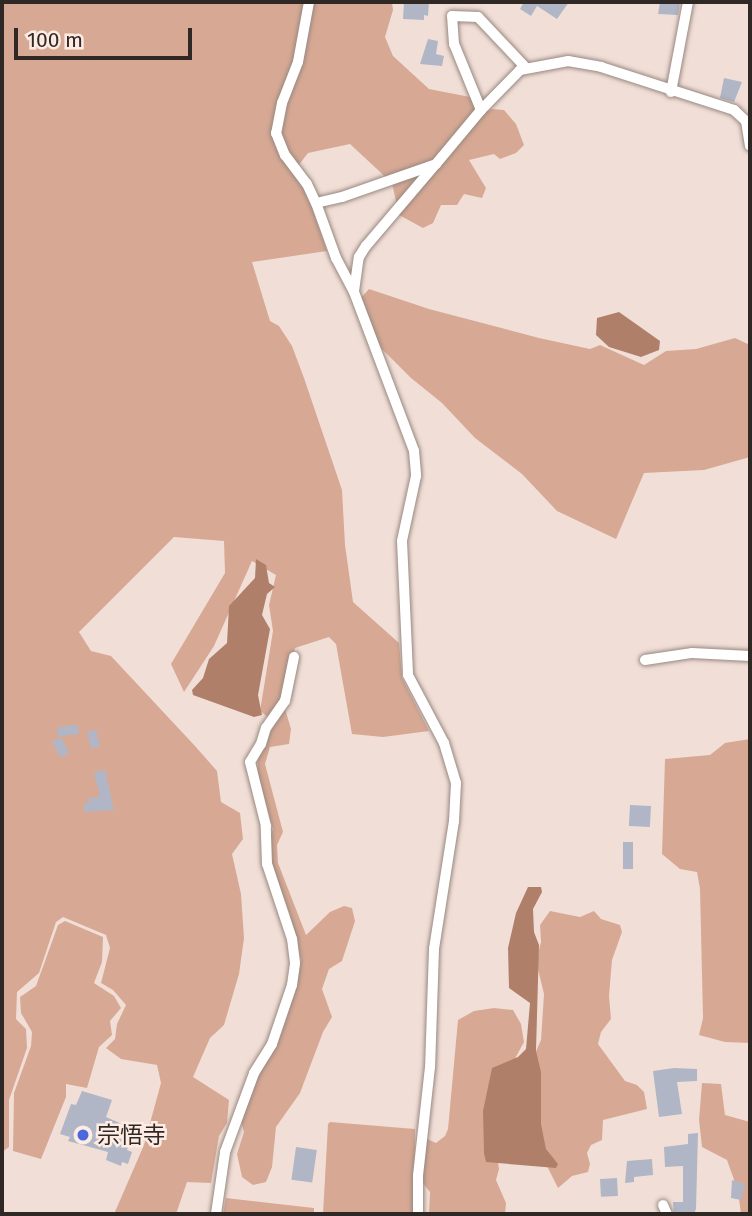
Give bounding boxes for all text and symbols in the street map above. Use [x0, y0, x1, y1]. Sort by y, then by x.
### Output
scale bar [18, 14, 196, 58]
text: 100 m [27, 27, 83, 53]
place label: 宗悟寺 [97, 1121, 166, 1149]
marker: 宗悟寺 [75, 1127, 91, 1143]

